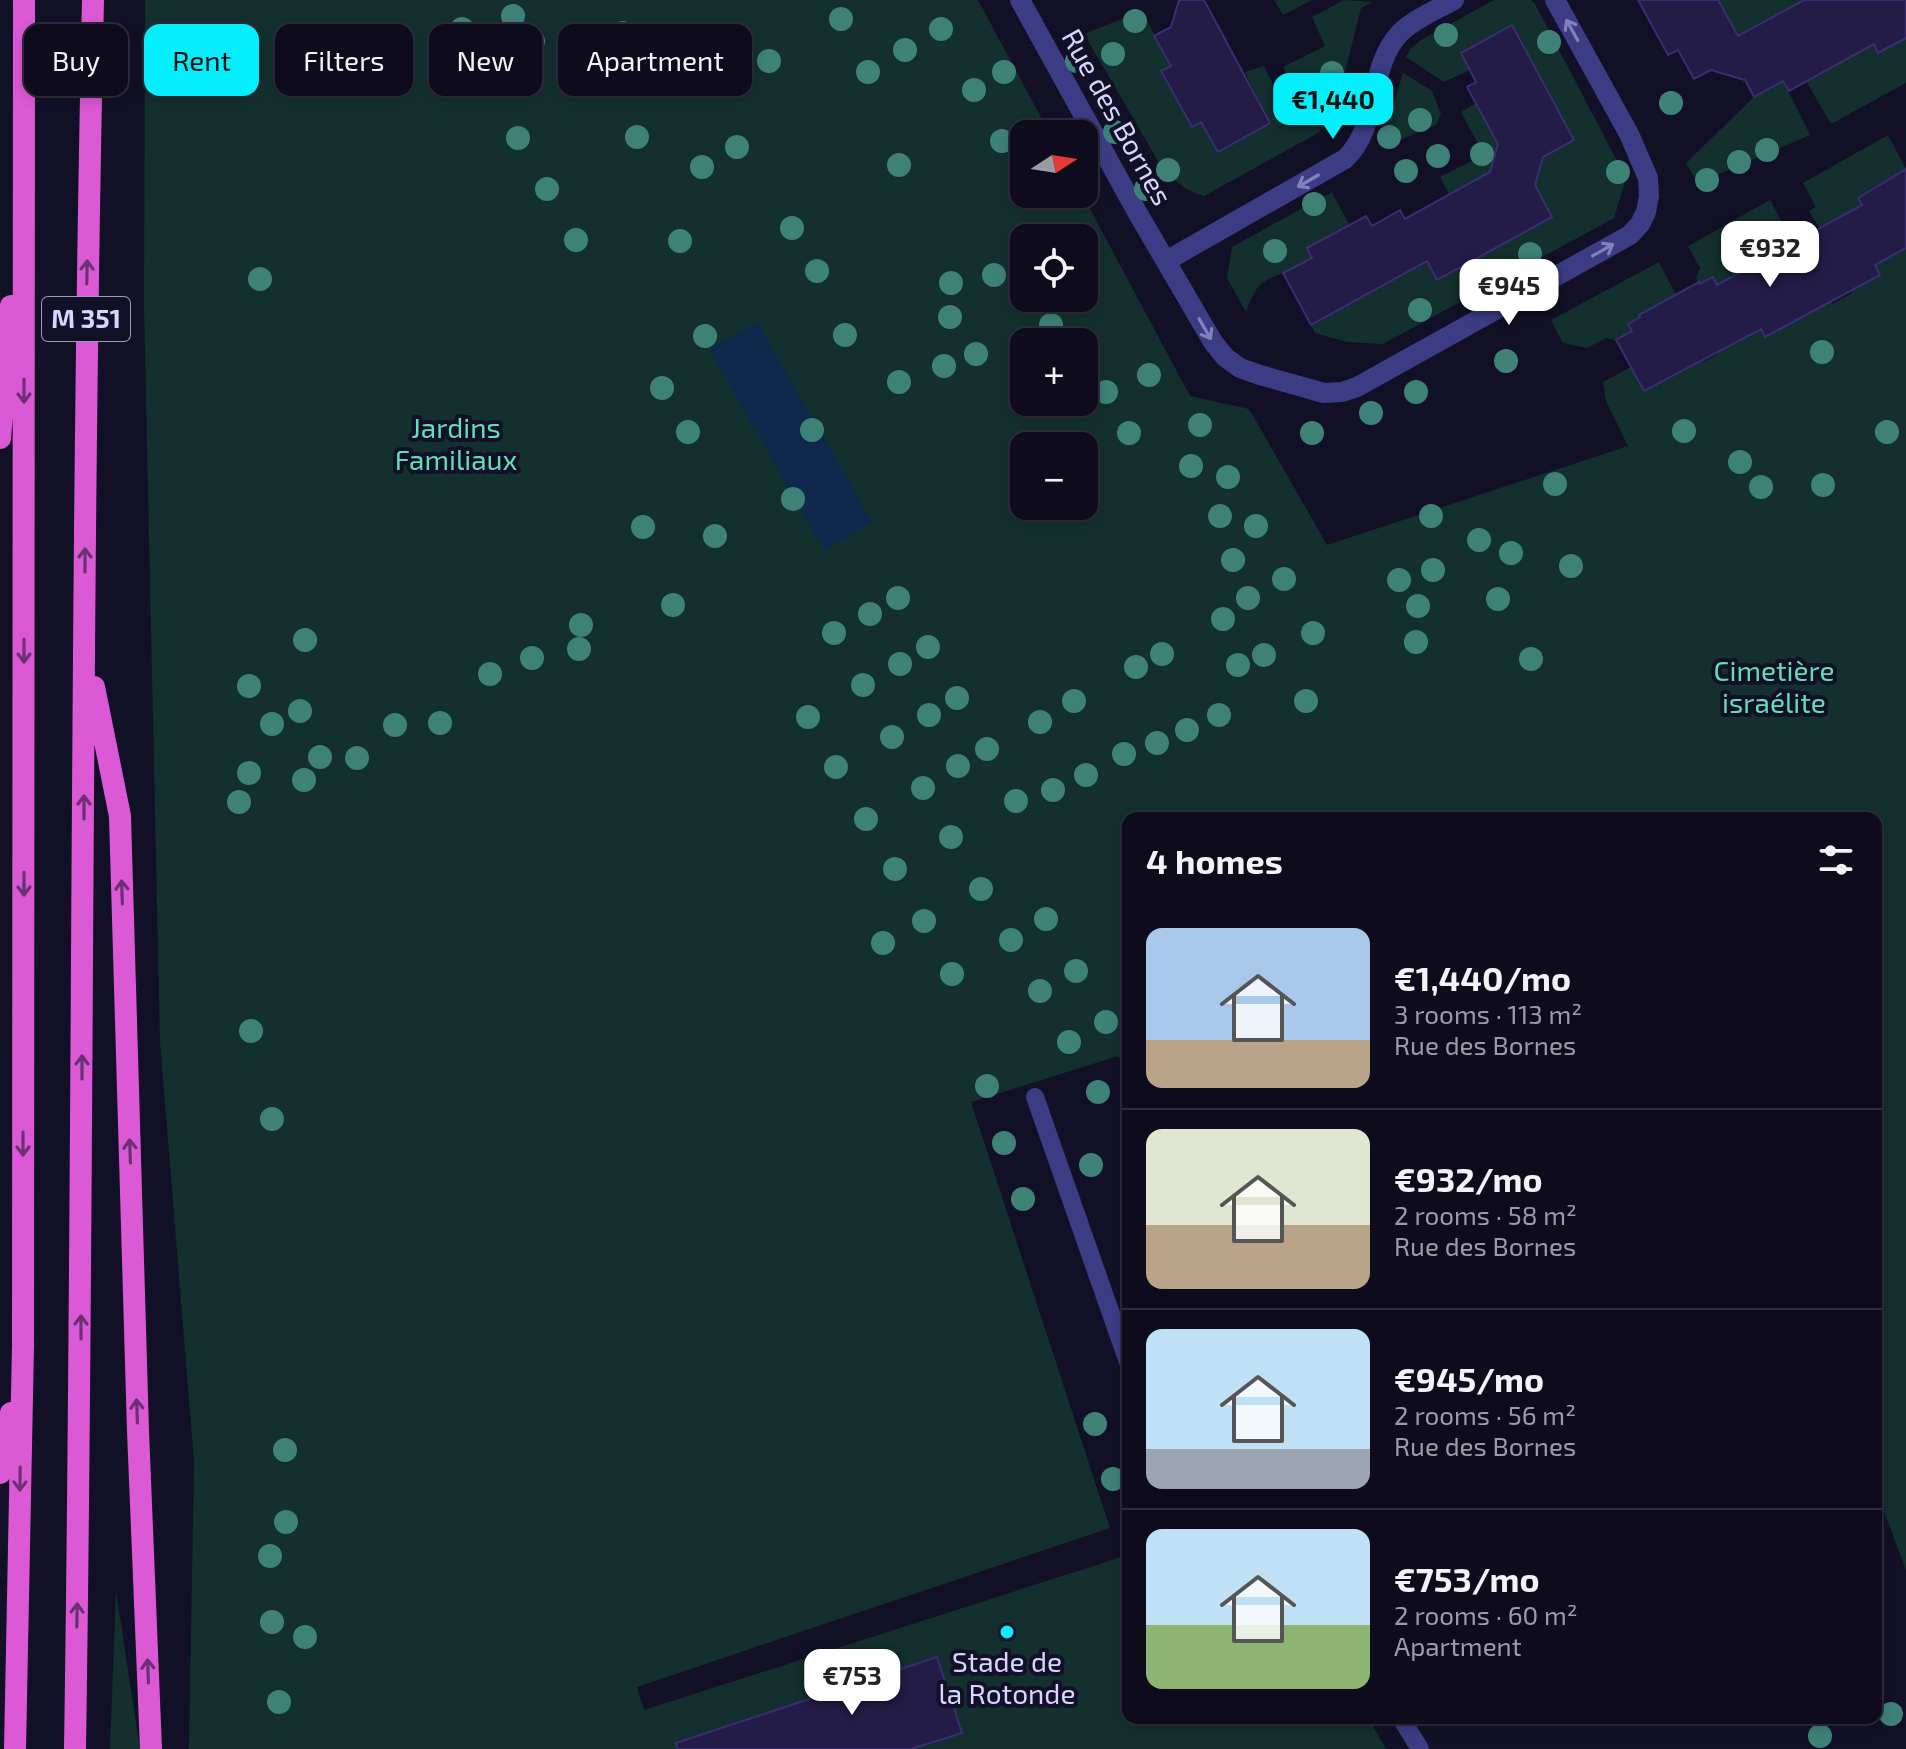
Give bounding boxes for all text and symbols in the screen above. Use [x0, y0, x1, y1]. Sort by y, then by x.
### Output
one-way arrow [1564, 19, 1579, 43]
street label: Rue des Bornes [1055, 23, 1180, 211]
chip: Buy [24, 24, 128, 96]
chip: Rent [144, 24, 259, 96]
chip: Filters [275, 24, 413, 96]
chip: New [429, 24, 542, 96]
chip: Apartment [558, 24, 752, 96]
pin: €1,440 [1268, 73, 1398, 141]
text: €1,440 [1291, 83, 1375, 114]
north arrow [1010, 120, 1098, 208]
map controls [1010, 120, 1098, 520]
one-way arrow [1297, 173, 1320, 189]
pin: €932 [1723, 221, 1817, 289]
button: locate [1010, 224, 1098, 312]
text: €932 [1739, 231, 1801, 262]
one-way arrow [1591, 242, 1614, 258]
one-way arrow [79, 259, 95, 286]
pin: €945 [1462, 259, 1556, 327]
text: €945 [1478, 269, 1540, 300]
road number: M 351 [42, 297, 130, 341]
one-way arrow [1198, 317, 1214, 340]
button: + [1010, 328, 1098, 416]
one-way arrow [16, 377, 32, 404]
park label: Jardins Familiaux [395, 410, 518, 476]
button: − [1010, 432, 1098, 520]
one-way arrow [77, 547, 93, 574]
one-way arrow [16, 637, 32, 664]
park label: Cimetière israélite [1713, 653, 1835, 719]
one-way arrow [76, 794, 92, 821]
icon: filters [1814, 838, 1858, 882]
text: 4 homes [1146, 840, 1283, 881]
one-way arrow [16, 870, 32, 897]
one-way arrow [114, 879, 129, 906]
text: €1,440/mo [1394, 957, 1571, 998]
icon: home [1210, 960, 1306, 1056]
text: 3 rooms · 113 m² [1394, 998, 1582, 1029]
text: Rue des Bornes [1394, 1029, 1576, 1060]
one-way arrow [74, 1054, 90, 1081]
one-way arrow [15, 1130, 31, 1157]
one-way arrow [122, 1138, 137, 1165]
text: €932/mo [1394, 1158, 1543, 1199]
icon: home [1210, 1161, 1306, 1257]
text: 2 rooms · 58 m² [1394, 1199, 1577, 1230]
text: Rue des Bornes [1394, 1230, 1576, 1261]
one-way arrow [73, 1314, 88, 1341]
text: €945/mo [1394, 1358, 1544, 1399]
icon: home [1210, 1361, 1306, 1457]
one-way arrow [130, 1398, 145, 1425]
text: 2 rooms · 56 m² [1394, 1399, 1576, 1430]
text: Rue des Bornes [1394, 1430, 1576, 1461]
one-way arrow [13, 1465, 28, 1492]
text: €753/mo [1394, 1558, 1540, 1599]
icon: home [1210, 1561, 1306, 1657]
text: 2 rooms · 60 m² [1394, 1599, 1578, 1630]
one-way arrow [69, 1602, 85, 1629]
marker: Stade de la Rotonde [998, 1623, 1016, 1641]
text: Apartment [1394, 1630, 1522, 1661]
place label: Stade de la Rotonde [939, 1644, 1075, 1710]
pin: €753 [805, 1649, 899, 1717]
one-way arrow [140, 1658, 155, 1685]
text: €753 [822, 1659, 882, 1690]

